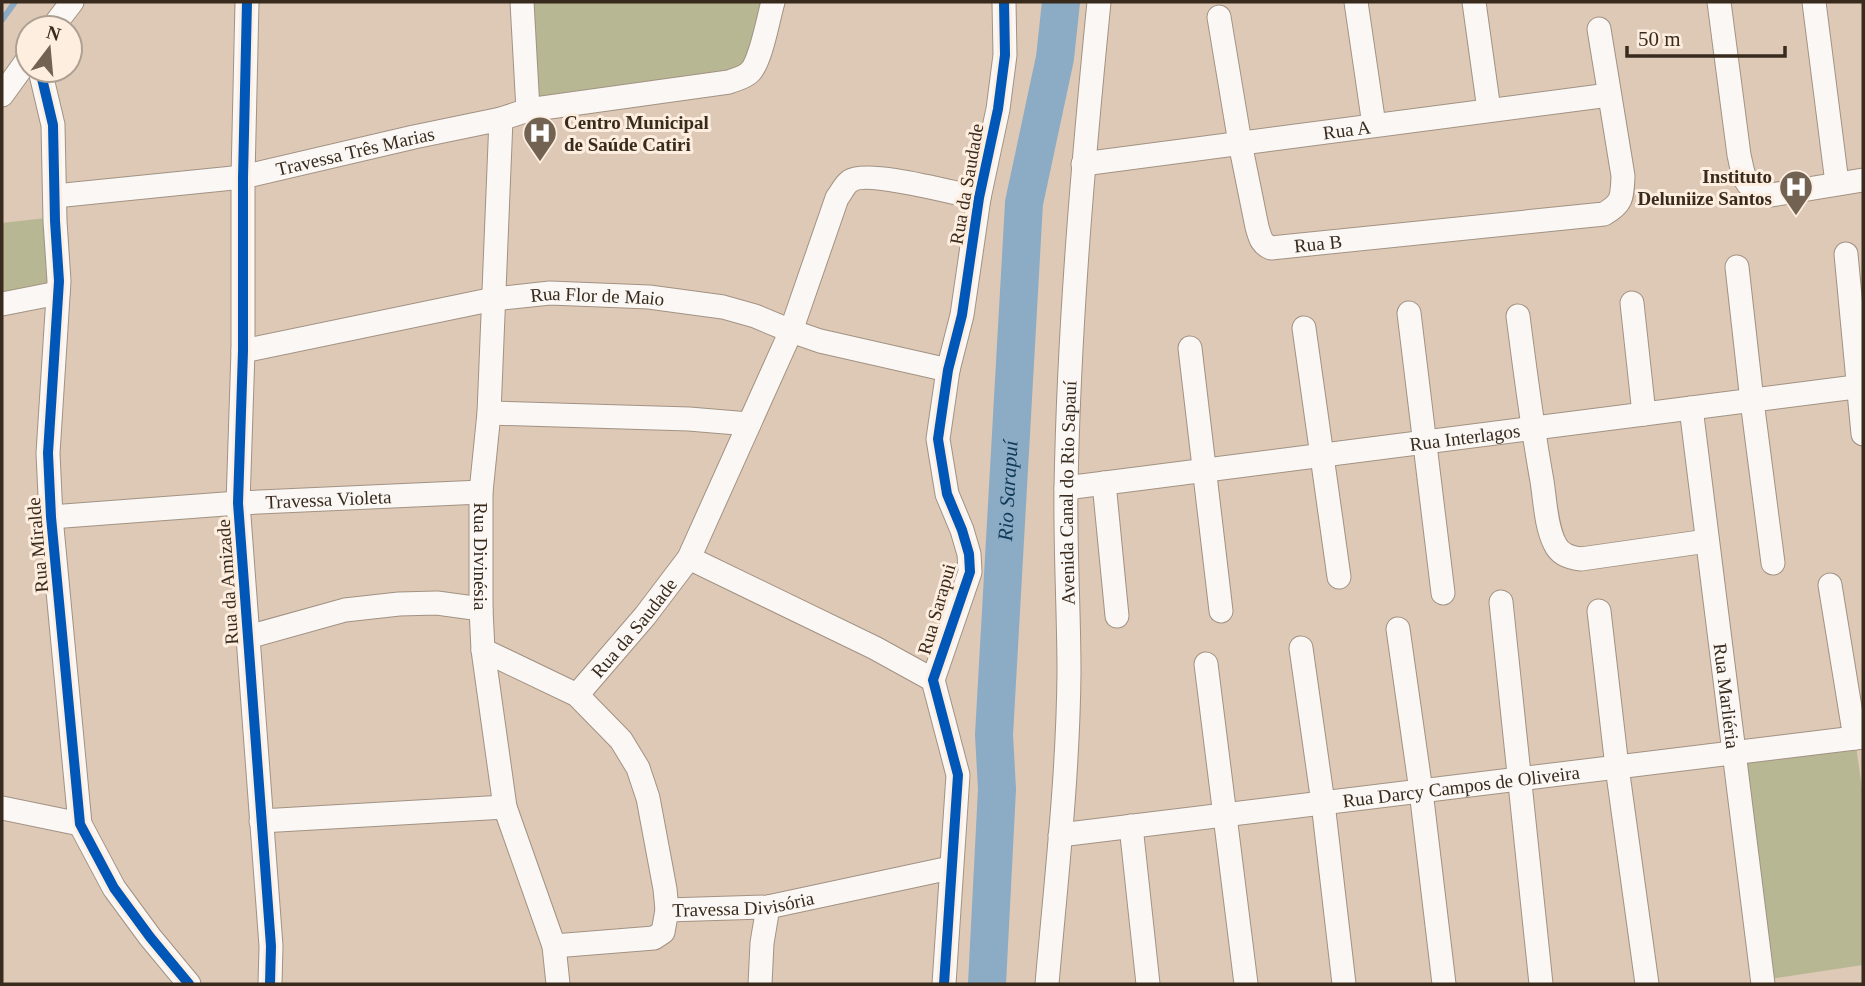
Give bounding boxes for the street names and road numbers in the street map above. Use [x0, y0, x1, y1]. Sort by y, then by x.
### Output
street label: Rua A [1322, 116, 1372, 143]
street label: Rua da Saudade [946, 122, 987, 246]
street label: Travessa Três Marias [274, 123, 436, 180]
street label: Rua B [1293, 231, 1343, 257]
street label: Rua Flor de Maio [529, 283, 666, 310]
street label: Avenida Canal do Rio Sapauí [1056, 380, 1080, 605]
street label: Rua Interlagos [1408, 420, 1521, 455]
street label: Travessa Violeta [265, 486, 392, 513]
street label: Rua Miralde [23, 496, 52, 593]
street label: Rua Divinésia [470, 502, 491, 611]
street label: Rua da Amizade [213, 519, 242, 645]
street label: Rua Sarapui [914, 561, 959, 657]
street label: Rua da Saudade [587, 574, 681, 682]
street label: Rua Marliéria [1709, 642, 1744, 750]
street label: Rua Darcy Campos de Oliveira [1341, 762, 1581, 811]
street label: Travessa Divisória [672, 887, 816, 921]

